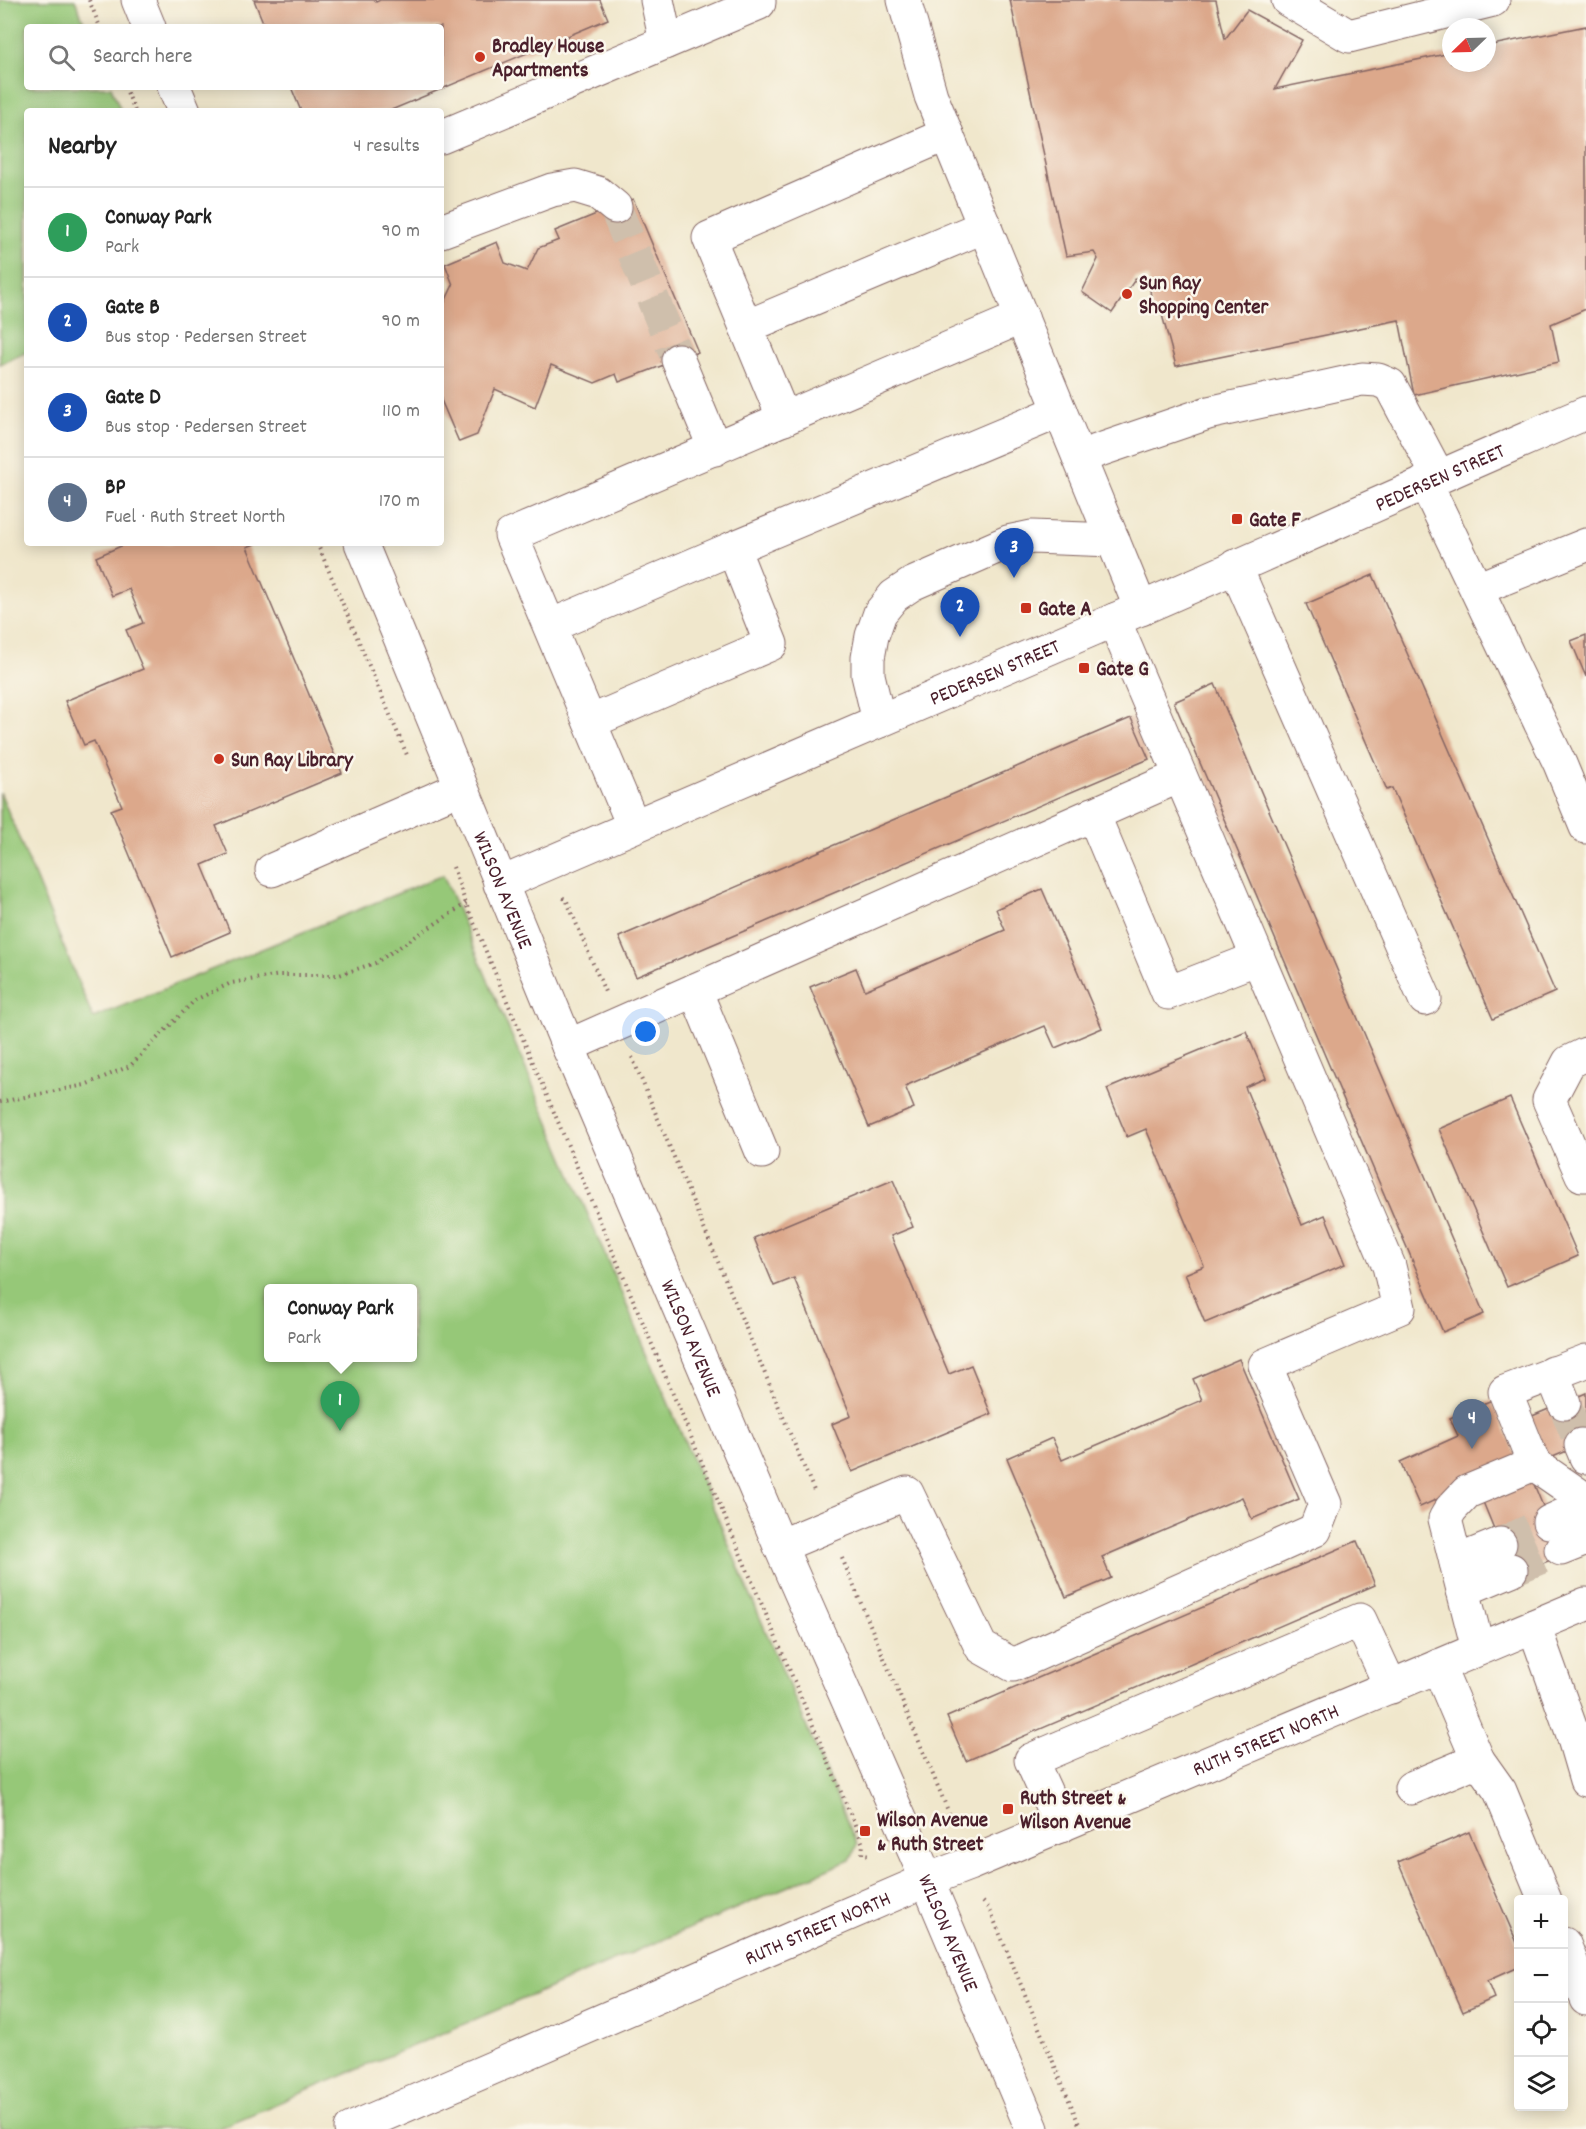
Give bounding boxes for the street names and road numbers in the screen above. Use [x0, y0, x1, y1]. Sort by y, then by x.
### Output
street label: PEDERSEN STREET [1371, 438, 1511, 521]
street label: PEDERSEN STREET [926, 633, 1066, 715]
street label: WILSON AVENUE [463, 827, 539, 955]
street label: WILSON AVENUE [651, 1276, 727, 1403]
street label: RUTH STREET NORTH [1189, 1698, 1344, 1786]
street label: WILSON AVENUE [908, 1870, 985, 1998]
street label: RUTH STREET NORTH [741, 1885, 896, 1975]

